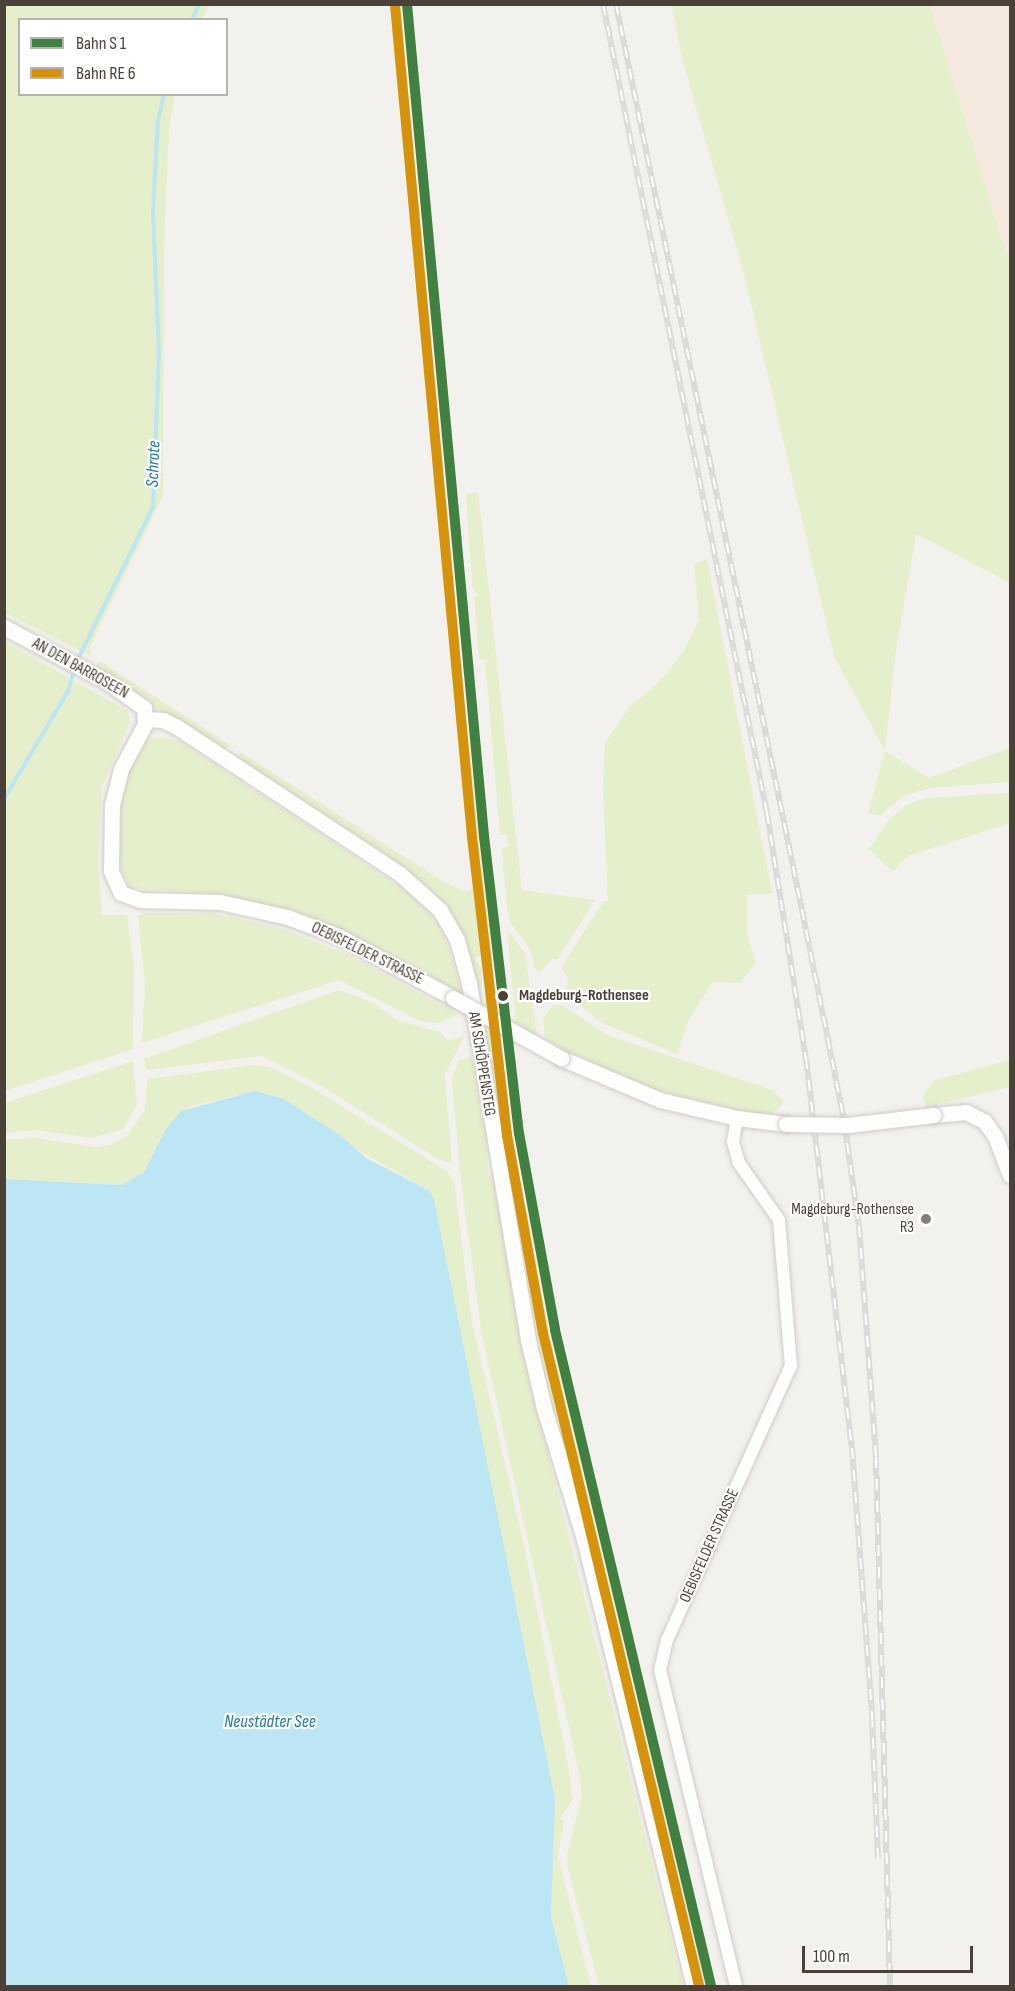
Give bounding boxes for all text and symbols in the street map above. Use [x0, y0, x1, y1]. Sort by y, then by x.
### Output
legend [18, 18, 228, 96]
text: Bahn S 1 [76, 33, 126, 54]
text: Bahn RE 6 [76, 63, 136, 84]
water label: Schrote [142, 440, 166, 488]
street label: AN DEN BARROSEEN [28, 635, 132, 703]
street label: OEBISFELDER STRASSE [308, 919, 426, 989]
marker: Magdeburg-Rothensee [492, 985, 514, 1007]
place label: Magdeburg-Rothensee [519, 986, 649, 1006]
street label: AM SCHÖPPENSTEG [463, 1010, 499, 1118]
place label: Magdeburg-Rothensee R3 [791, 1200, 914, 1238]
marker: Magdeburg-Rothensee R3 [919, 1212, 933, 1226]
street label: OEBISFELDER STRASSE [676, 1486, 744, 1606]
water label: Neustädter See [224, 1711, 316, 1733]
scale bar [805, 1934, 976, 1972]
text: 100 m [813, 1946, 850, 1967]

